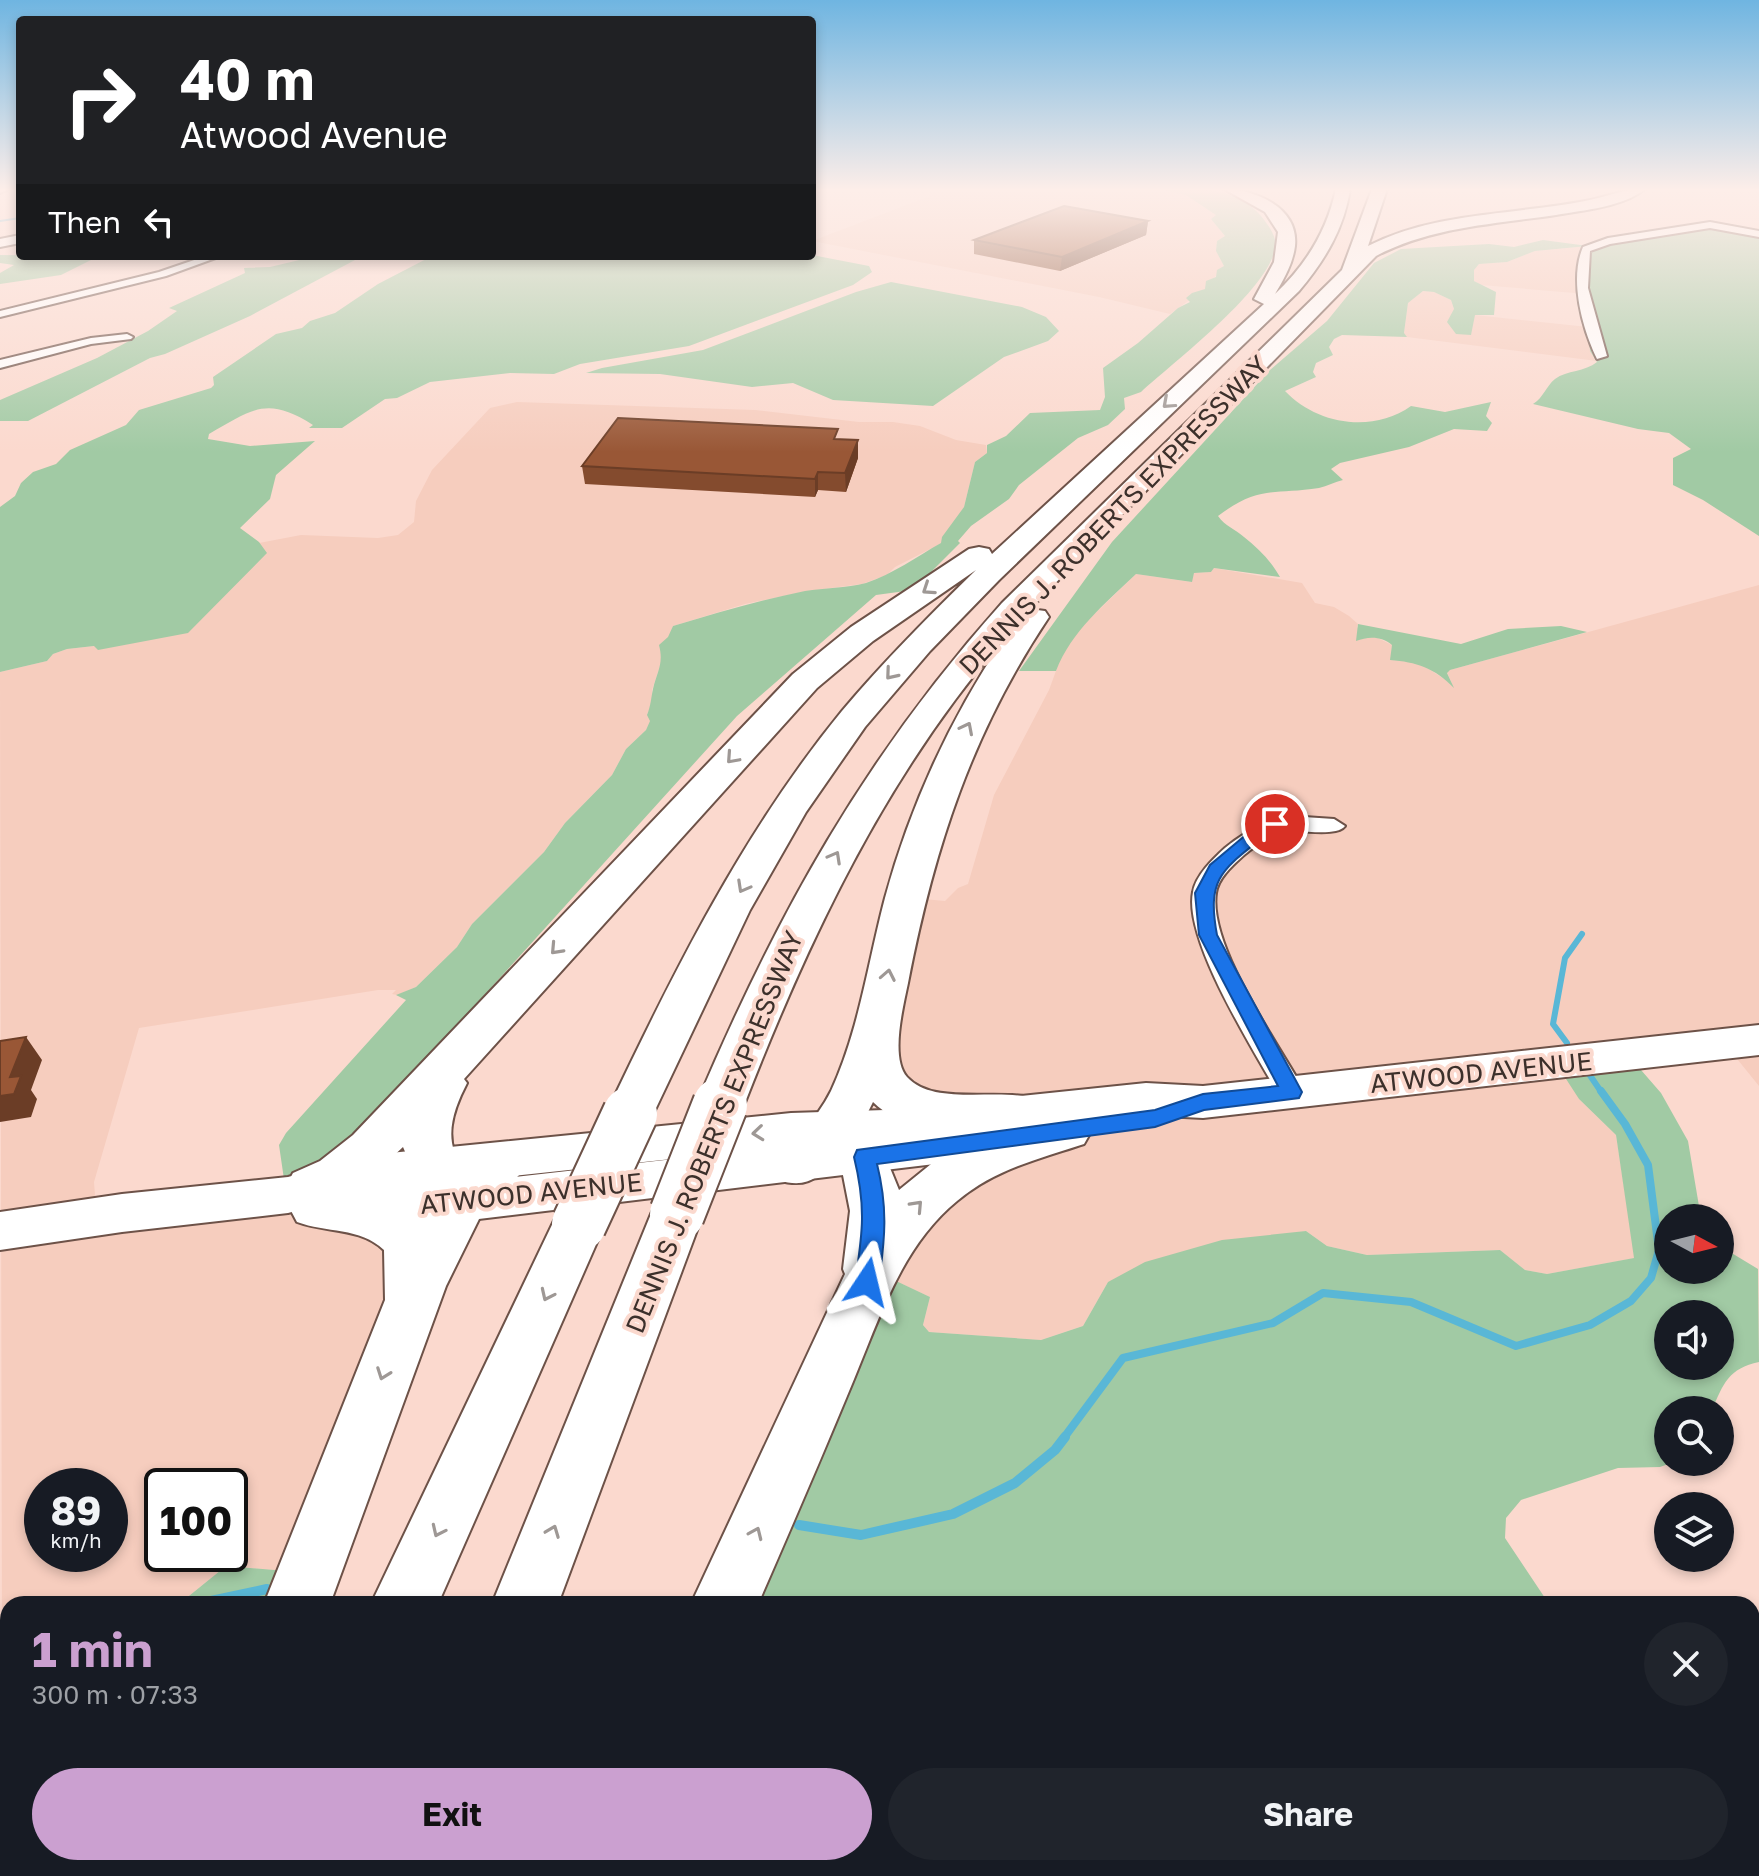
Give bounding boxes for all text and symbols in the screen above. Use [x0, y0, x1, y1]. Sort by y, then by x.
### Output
text: 40 m [180, 45, 314, 112]
icon: right [48, 48, 152, 152]
text: Atwood Avenue [180, 113, 448, 156]
icon: left [137, 200, 181, 244]
text: Then [48, 204, 121, 240]
street label: DENNIS J. ROBERTS EXPRESSWAY [952, 349, 1274, 681]
one-way arrow [1162, 393, 1177, 408]
one-way arrow [923, 580, 937, 595]
one-way arrow [886, 665, 901, 680]
one-way arrow [957, 722, 972, 737]
one-way arrow [727, 748, 741, 763]
pin [1241, 790, 1309, 858]
icon: arrive [1253, 802, 1297, 846]
one-way arrow [825, 851, 840, 865]
one-way arrow [737, 879, 753, 893]
street label: DENNIS J. ROBERTS EXPRESSWAY [619, 926, 809, 1338]
one-way arrow [552, 940, 566, 955]
one-way arrow [879, 969, 896, 983]
street label: ATWOOD AVENUE [1368, 1045, 1594, 1099]
one-way arrow [751, 1125, 764, 1142]
street label: ATWOOD AVENUE [418, 1166, 644, 1220]
one-way arrow [908, 1201, 922, 1216]
north arrow [1654, 1204, 1734, 1284]
map controls [1654, 1204, 1734, 1572]
position arrow [825, 1240, 909, 1324]
one-way arrow [541, 1287, 557, 1301]
button: sound [1654, 1300, 1734, 1380]
one-way arrow [376, 1366, 393, 1380]
button: search [1654, 1396, 1734, 1476]
speed limit sign: 100 [144, 1468, 248, 1572]
text: 89 [51, 1486, 102, 1534]
button: layers [1654, 1492, 1734, 1572]
one-way arrow [432, 1523, 448, 1537]
one-way arrow [543, 1525, 560, 1539]
one-way arrow [746, 1527, 762, 1541]
text: km/h [51, 1528, 101, 1552]
text: 1 min [32, 1620, 153, 1678]
button: close [1644, 1622, 1728, 1706]
text: 300 m · 07:33 [32, 1679, 198, 1710]
button: Exit [32, 1768, 872, 1860]
button: Share [888, 1768, 1728, 1860]

